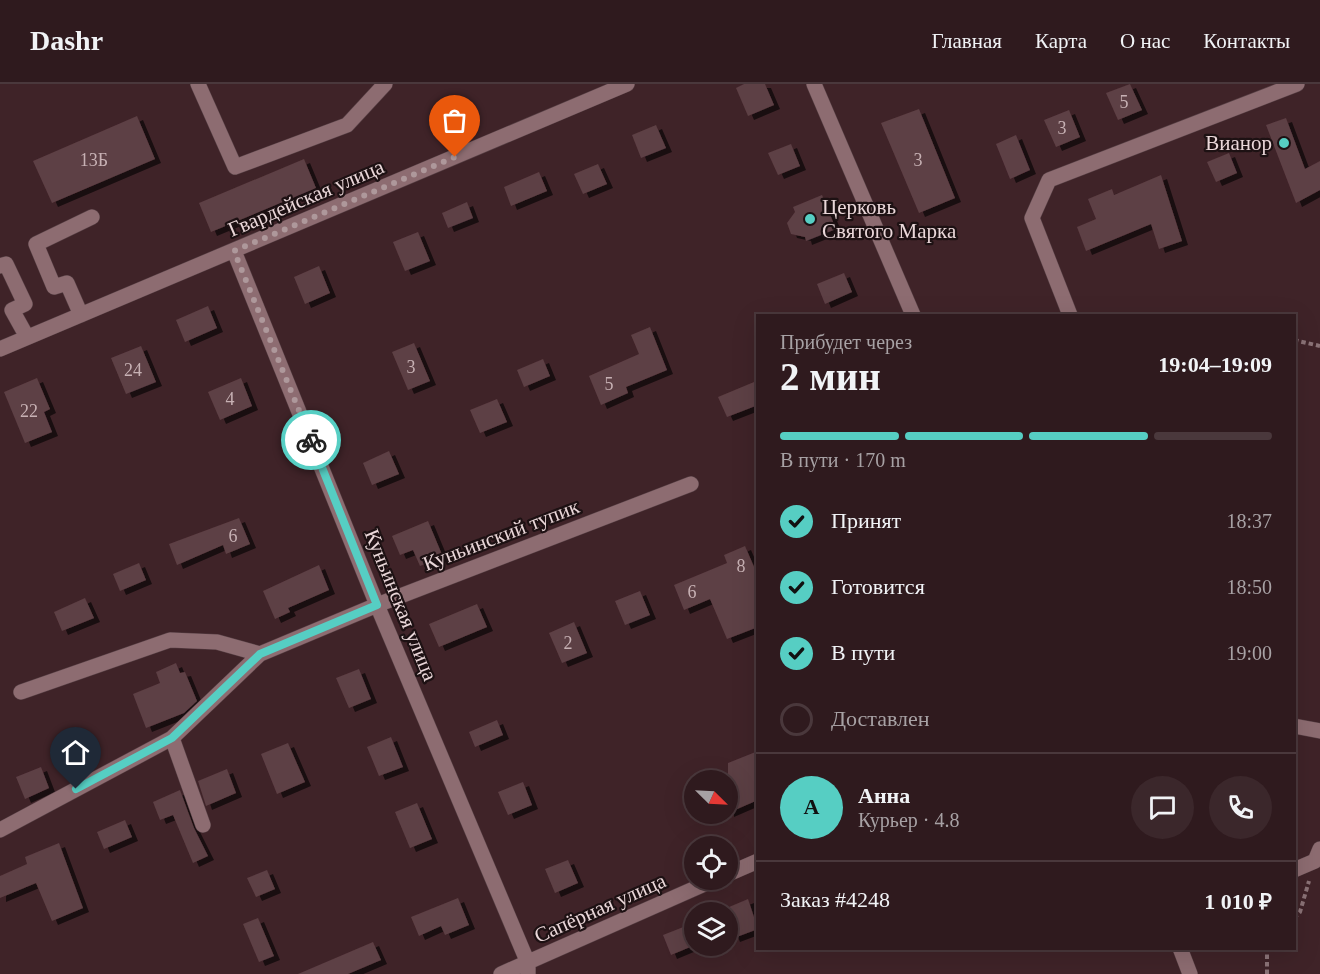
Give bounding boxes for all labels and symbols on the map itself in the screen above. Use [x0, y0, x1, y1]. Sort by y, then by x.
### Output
house number: 5 [1120, 92, 1129, 112]
pin [429, 95, 480, 157]
house number: 3 [1058, 118, 1067, 138]
place label: Вианор [1205, 131, 1272, 155]
marker: Вианор [1277, 136, 1291, 150]
house number: 13Б [80, 150, 108, 170]
house number: 3 [914, 150, 923, 170]
street label: Гвардейская улица [224, 154, 388, 242]
place label: Церковь Святого Марка [822, 195, 957, 243]
marker: Церковь Святого Марка [803, 212, 817, 226]
house number: 3 [407, 357, 416, 377]
house number: 24 [124, 360, 142, 380]
house number: 5 [605, 374, 614, 394]
house number: 4 [226, 389, 235, 409]
house number: 22 [20, 401, 38, 421]
courier [281, 410, 341, 470]
street label: Куньинский тупик [419, 494, 583, 576]
house number: 6 [229, 526, 238, 546]
street label: Куньинская улица [360, 526, 443, 685]
house number: 8 [737, 556, 746, 576]
house number: 6 [688, 582, 697, 602]
house number: 2 [564, 633, 573, 653]
pin [50, 727, 101, 789]
north arrow [684, 770, 738, 824]
street label: Сапёрная улица [531, 868, 670, 948]

